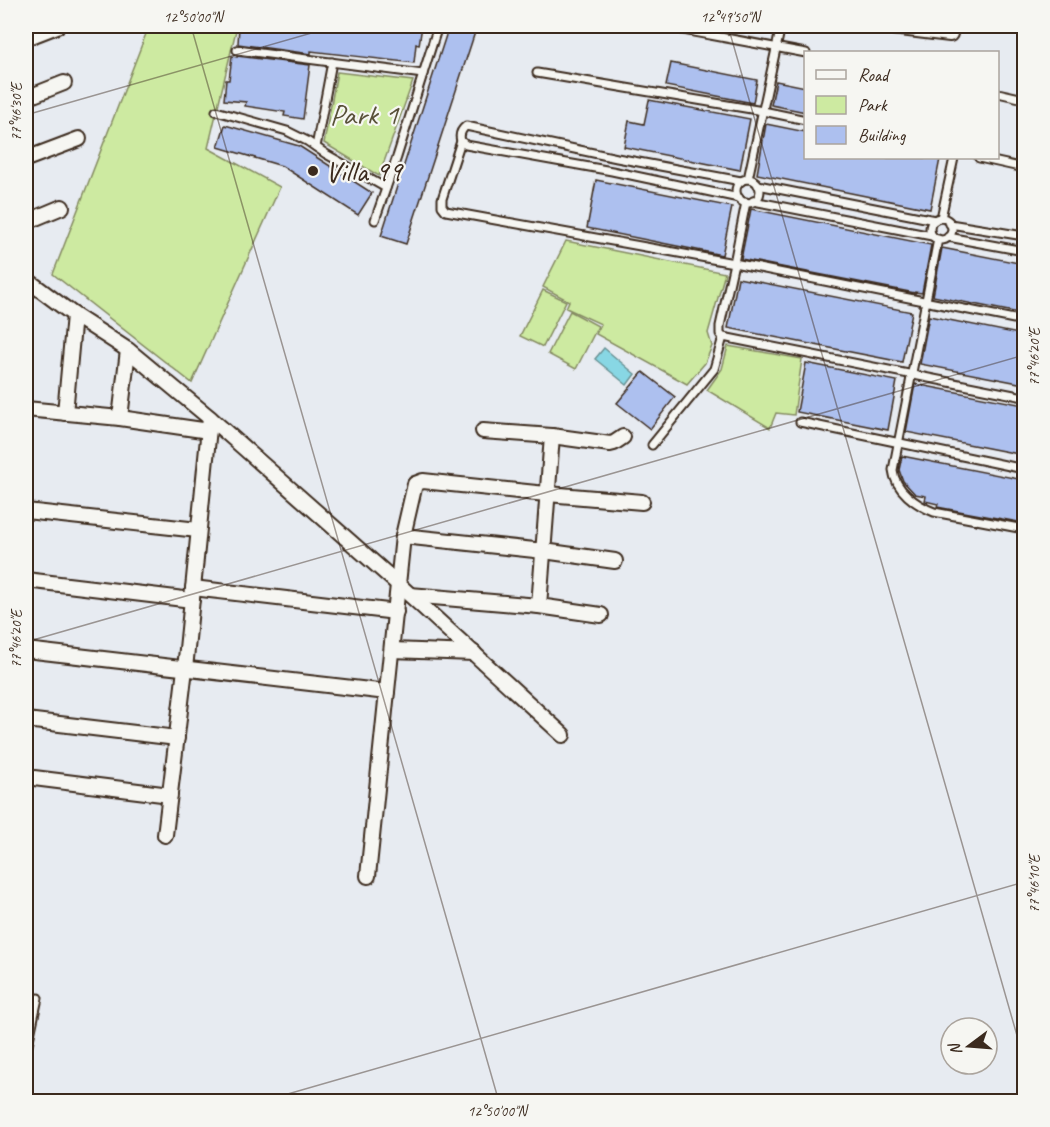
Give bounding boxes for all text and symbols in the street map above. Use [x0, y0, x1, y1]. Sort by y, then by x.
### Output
text: 12°50'00"N [163, 8, 226, 27]
text: 12°49'50"N [700, 8, 763, 27]
legend [804, 51, 999, 159]
text: Road [858, 64, 891, 86]
text: 77°46'30"E [7, 81, 26, 141]
text: Park [858, 94, 888, 116]
park label: Park 1 [330, 95, 400, 133]
text: Building [858, 124, 907, 146]
place label: Villa 99 [325, 152, 404, 190]
marker: Villa 99 [306, 164, 320, 178]
text: 77°46'20"E [1025, 326, 1044, 386]
text: 77°46'20"E [7, 608, 26, 668]
text: 77°46'10"E [1025, 853, 1044, 913]
north arrow [939, 1016, 999, 1076]
text: N [944, 1039, 967, 1057]
text: 12°50'00"N [467, 1102, 530, 1121]

